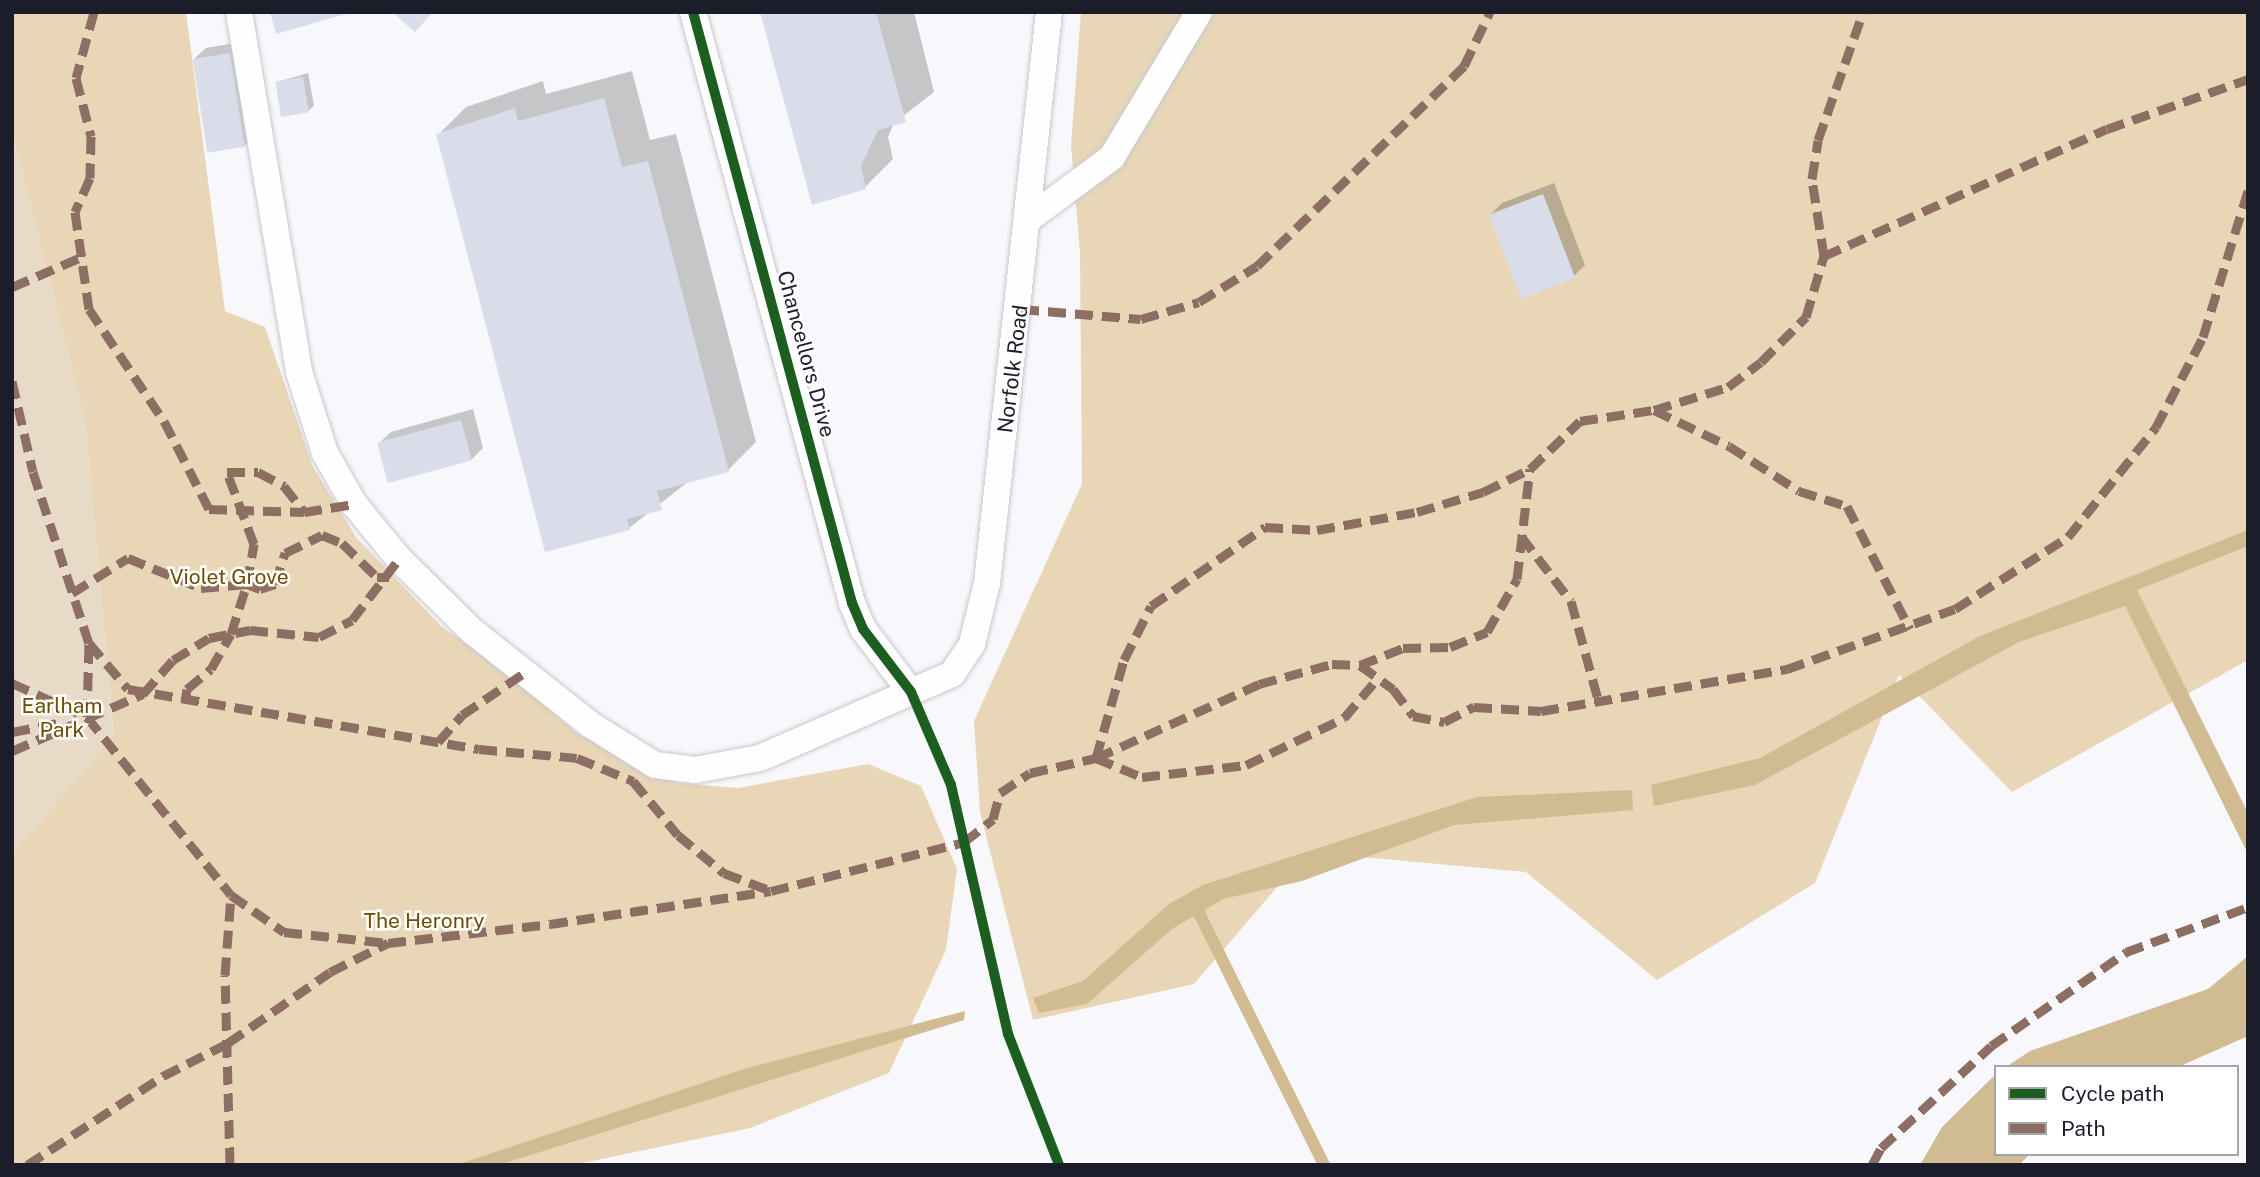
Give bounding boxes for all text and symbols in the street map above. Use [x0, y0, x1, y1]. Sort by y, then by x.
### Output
street label: Chancellors Drive [772, 268, 840, 440]
street label: Norfolk Road [993, 303, 1033, 435]
park label: Violet Grove [169, 564, 289, 590]
park label: Earlham Park [22, 693, 102, 743]
park label: The Heronry [363, 908, 485, 934]
legend [1994, 1065, 2239, 1156]
text: Cycle path [2061, 1081, 2164, 1106]
text: Path [2061, 1116, 2106, 1141]

